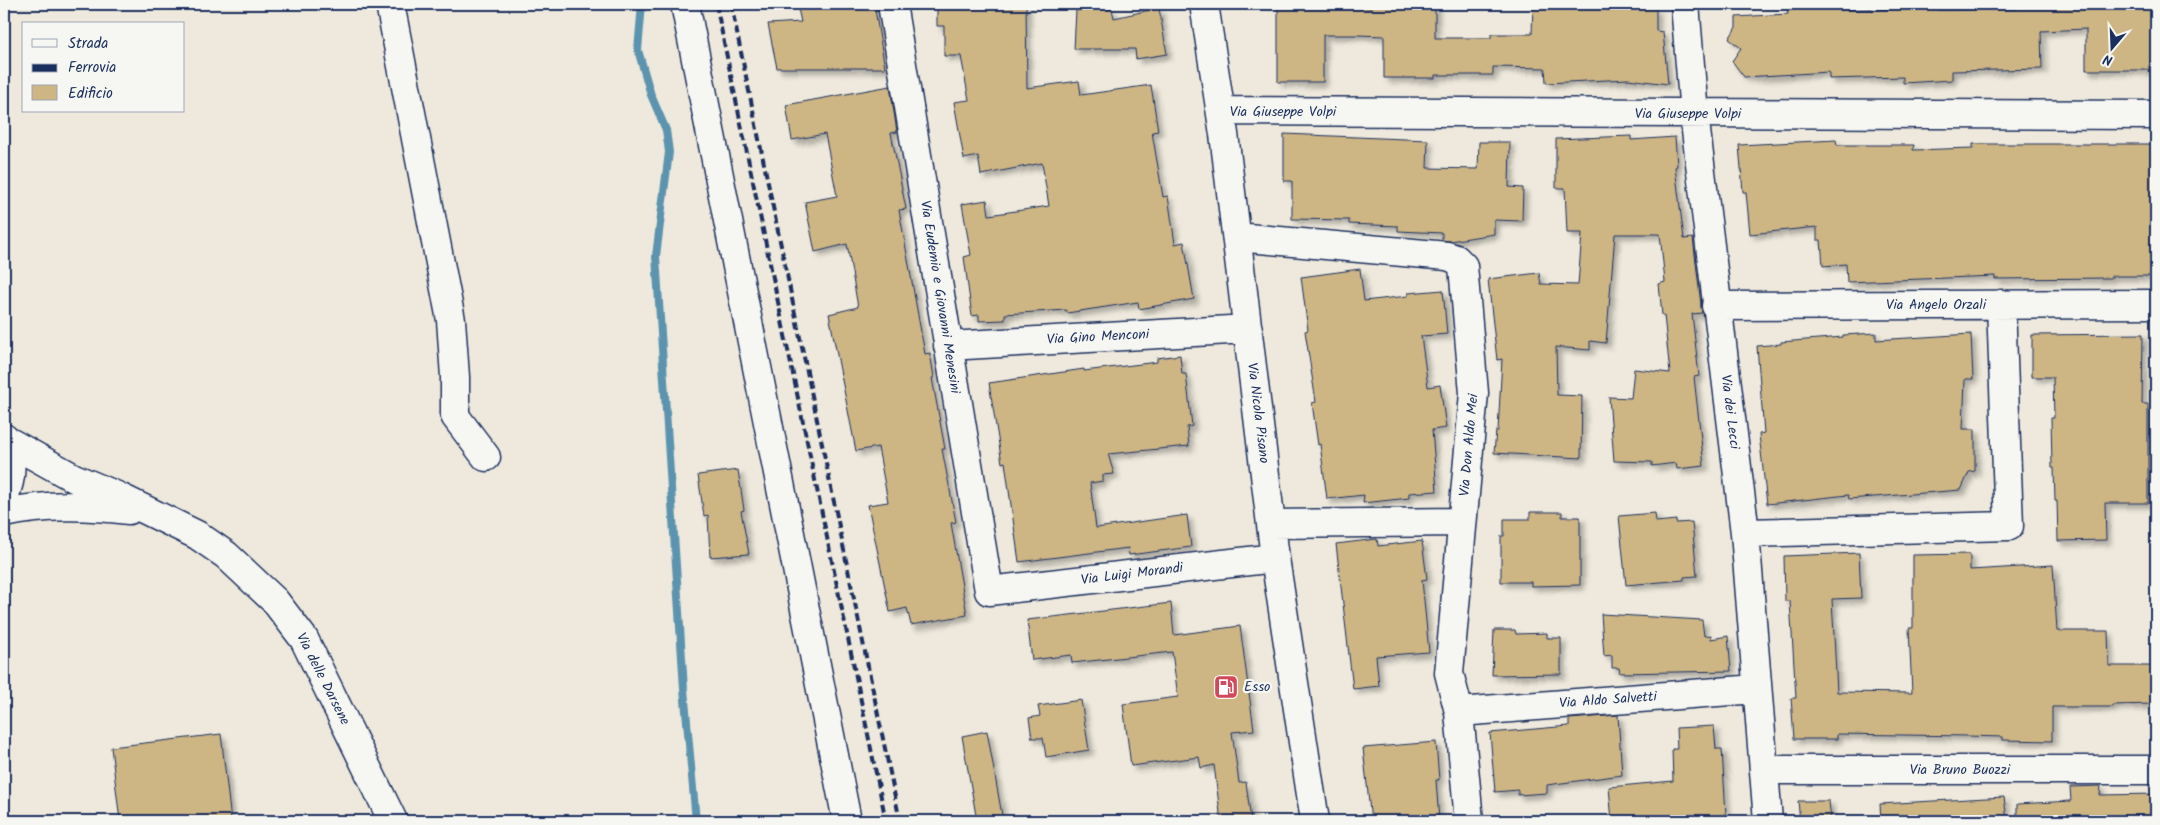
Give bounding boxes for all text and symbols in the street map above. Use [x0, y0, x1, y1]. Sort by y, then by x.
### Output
legend [22, 22, 185, 112]
north arrow [2088, 22, 2138, 72]
text: Strada [68, 32, 108, 56]
text: N [2100, 47, 2116, 71]
text: Ferrovia [68, 56, 116, 80]
text: Edificio [68, 82, 113, 106]
street label: Via Giuseppe Volpi [1230, 101, 1337, 123]
street label: Via Giuseppe Volpi [1635, 103, 1742, 125]
street label: Via Eudemio e Giovanni Menesini [914, 199, 966, 396]
street label: Via Angelo Orzali [1886, 294, 1987, 316]
street label: Via Gino Menconi [1046, 323, 1150, 351]
street label: Via Nicola Pisano [1241, 361, 1275, 465]
street label: Via dei Lecci [1715, 373, 1746, 451]
street label: Via Don Aldo Mei [1454, 392, 1485, 497]
street label: Via Luigi Morandi [1080, 557, 1185, 591]
street label: Via delle Darsene [290, 629, 356, 730]
fuel station icon: Esso [1213, 674, 1239, 700]
place label: Esso [1244, 676, 1270, 698]
street label: Via Aldo Salvetti [1559, 686, 1658, 714]
street label: Via Bruno Buozzi [1910, 759, 2011, 781]

